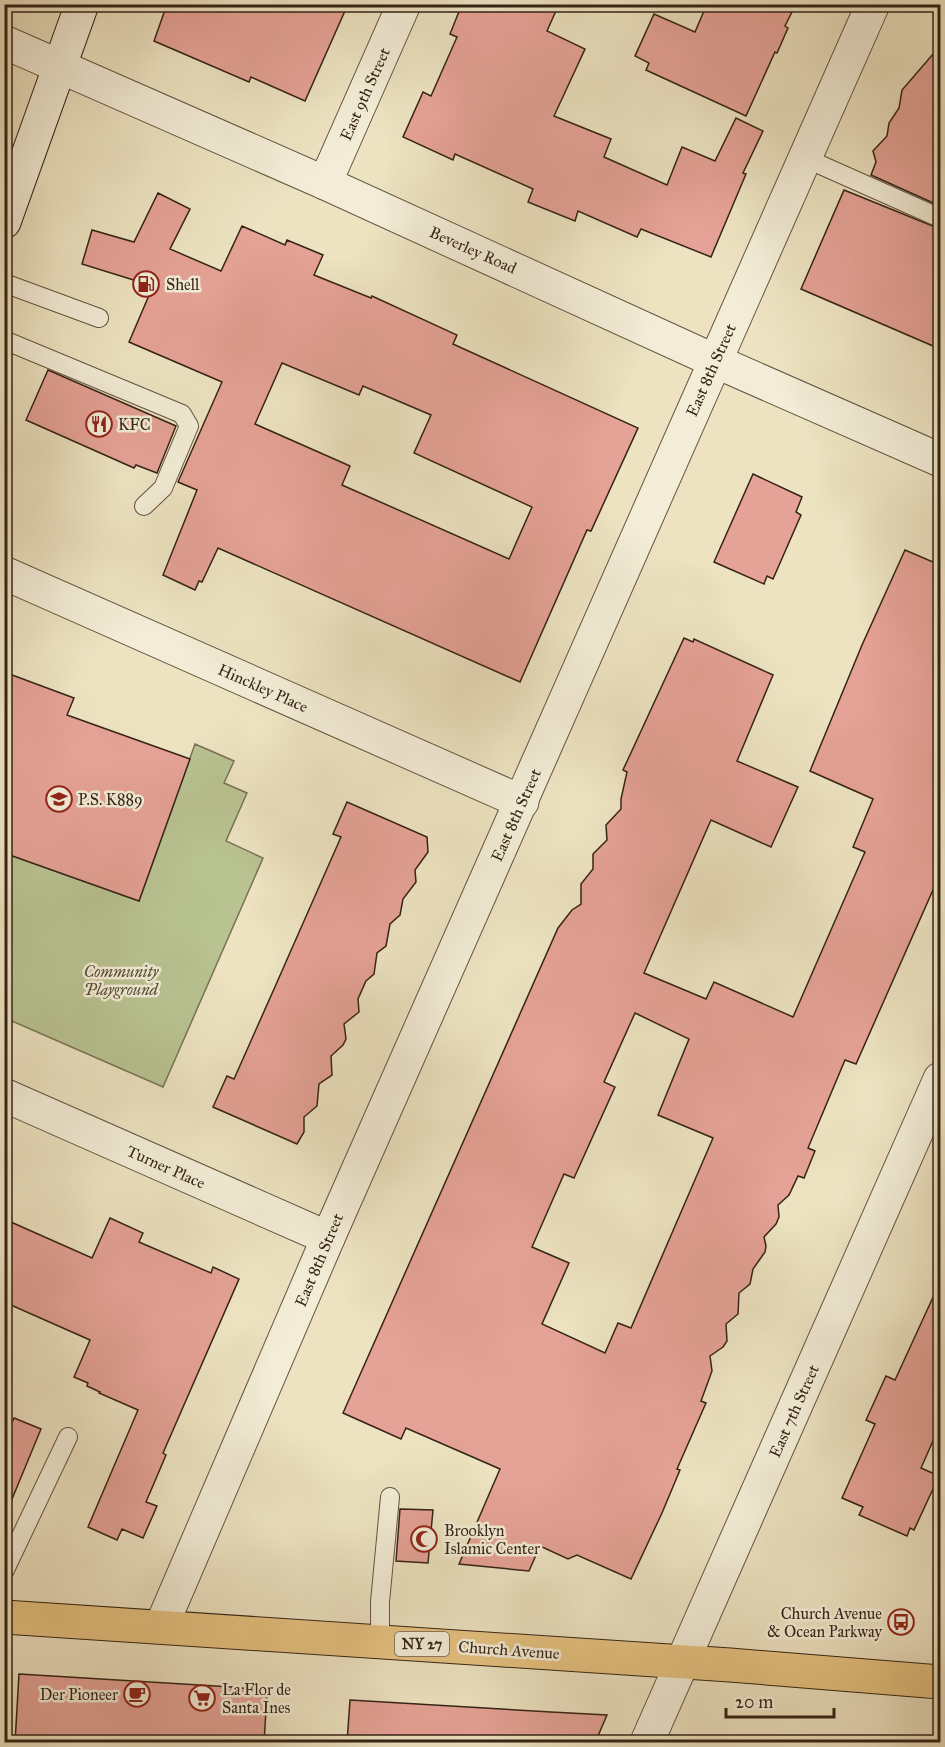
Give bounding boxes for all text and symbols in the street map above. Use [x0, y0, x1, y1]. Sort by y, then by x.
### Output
street label: East 9th Street [336, 44, 394, 143]
street label: Beverley Road [427, 222, 519, 278]
fuel station icon: Shell [131, 269, 161, 299]
place label: Shell [166, 275, 200, 294]
street label: East 8th Street [682, 320, 740, 419]
restaurant icon: KFC [84, 409, 114, 439]
place label: KFC [118, 415, 151, 434]
street label: Hinckley Place [215, 660, 311, 716]
street label: East 8th Street [487, 765, 545, 864]
school or university icon: P.S. K889 [44, 784, 74, 814]
place label: P.S. K889 [78, 790, 143, 809]
park label: Community Playground [84, 962, 160, 999]
street label: Turner Place [124, 1141, 208, 1193]
street label: East 8th Street [291, 1210, 347, 1309]
street label: East 7th Street [765, 1361, 823, 1460]
place label: Brooklyn Islamic Center [444, 1521, 540, 1558]
mosque icon: Brooklyn Islamic Center [409, 1524, 439, 1554]
place label: Church Avenue & Ocean Parkway [767, 1604, 882, 1641]
bus stop icon: Church Avenue & Ocean Parkway [886, 1607, 916, 1637]
road number: NY 27 [395, 1632, 449, 1656]
street label: Church Avenue [458, 1637, 561, 1663]
cafe icon: Der Pioneer [122, 1679, 152, 1709]
place label: La Flor de Santa Ines [222, 1680, 291, 1717]
scale bar [726, 1681, 834, 1719]
supermarket icon: La Flor de Santa Ines [187, 1683, 217, 1713]
place label: Der Pioneer [40, 1685, 118, 1704]
text: 20 m [735, 1691, 773, 1713]

